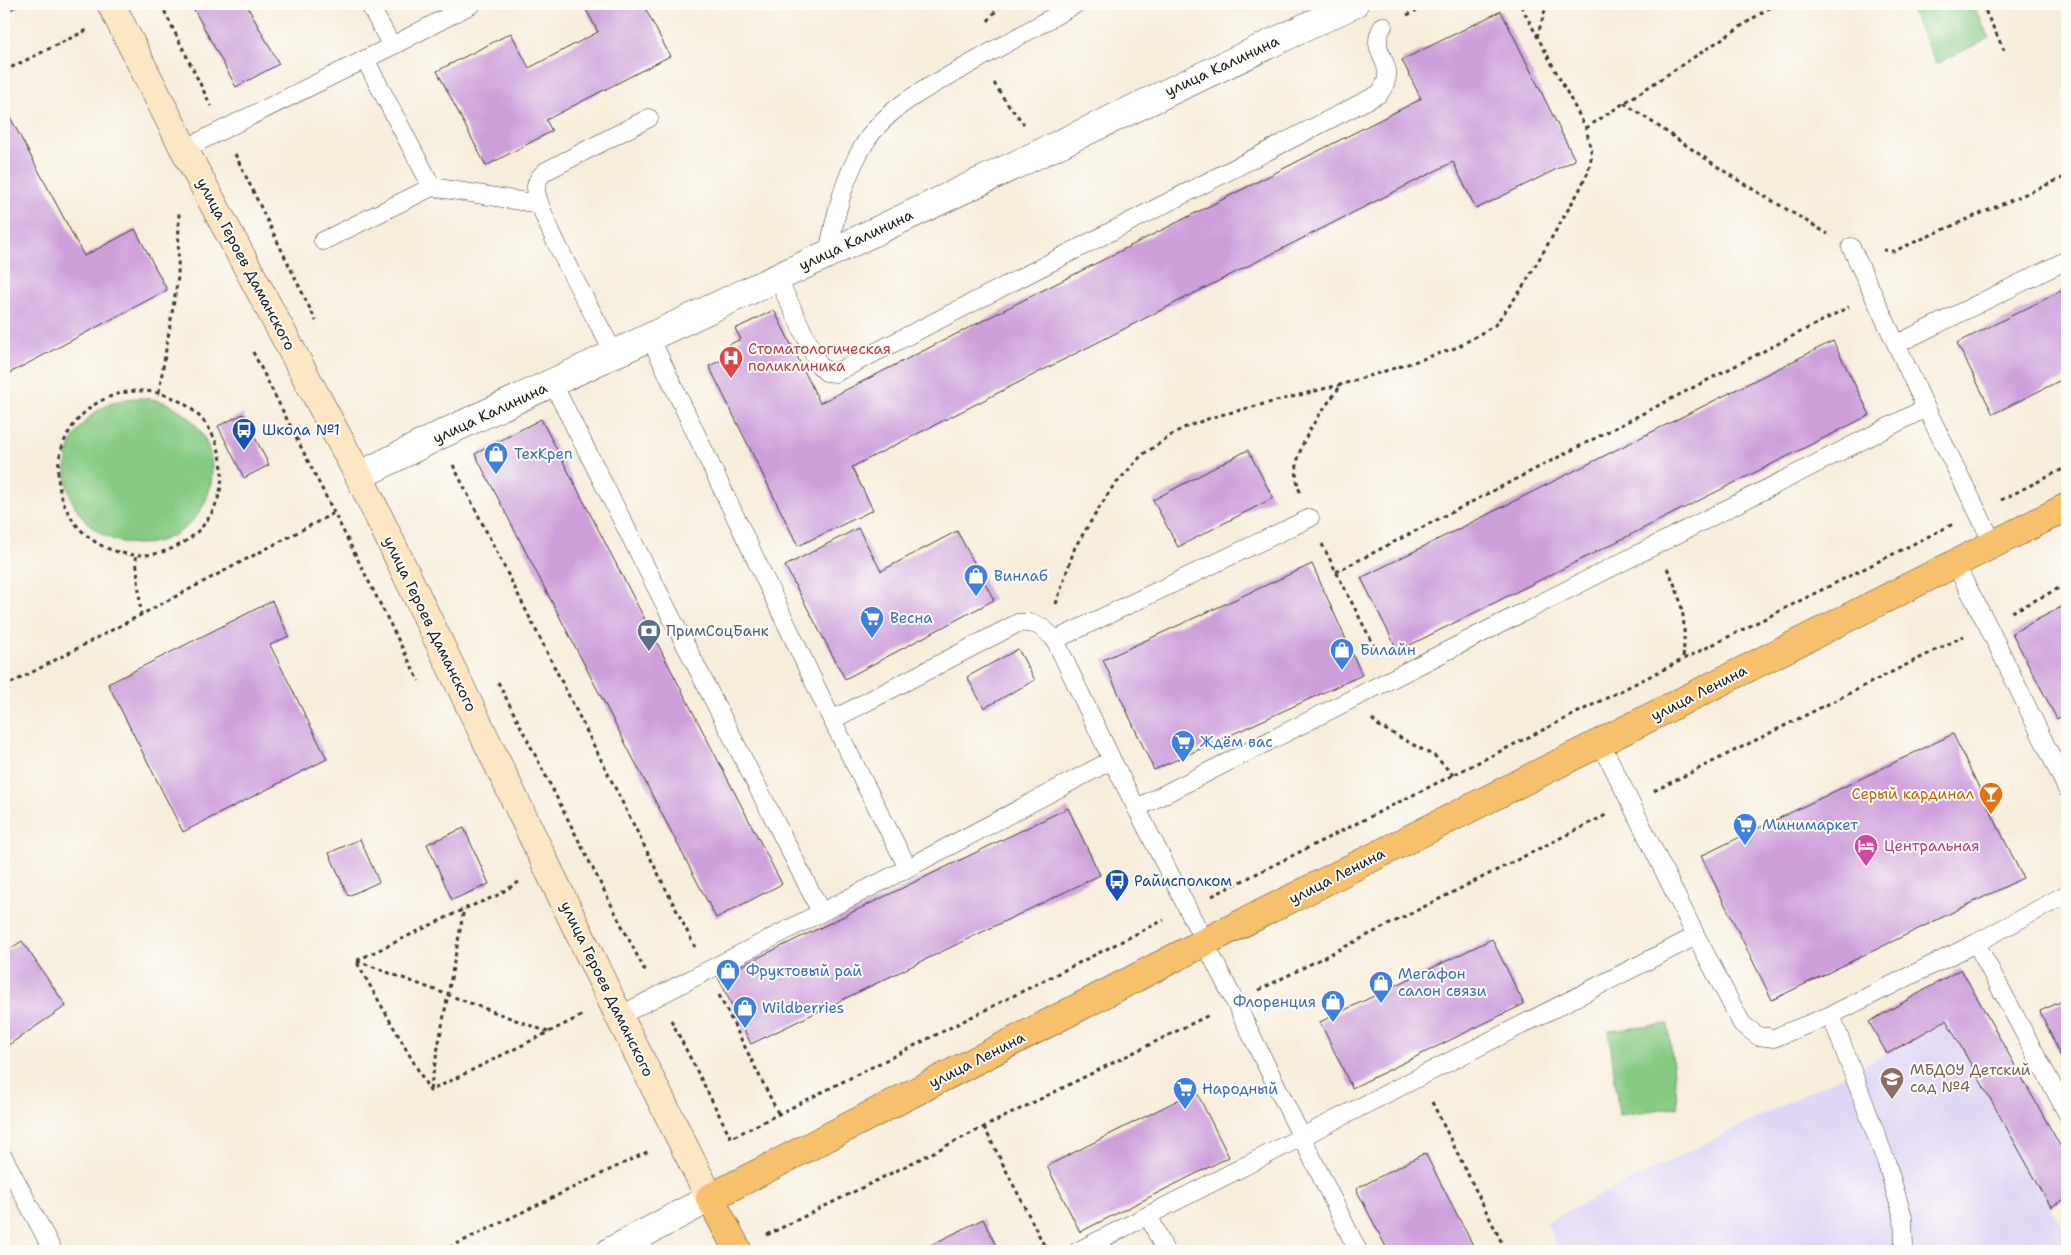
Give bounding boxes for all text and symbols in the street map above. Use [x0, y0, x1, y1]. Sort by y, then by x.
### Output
street label: улица Калинина [1162, 30, 1283, 101]
street label: улица Героев Даманского [192, 174, 300, 354]
street label: улица Калинина [796, 204, 917, 275]
place label: Стоматологическая поликлиника [748, 339, 891, 376]
hospital icon: Стоматологическая поликлиника [718, 345, 744, 379]
street label: улица Калинина [430, 377, 551, 448]
bus stop icon: Школа №1 [231, 417, 257, 451]
place label: Школа №1 [262, 420, 340, 440]
shop icon: ТехКреп [483, 441, 509, 475]
place label: ТехКреп [514, 444, 572, 464]
street label: улица Героев Даманского [379, 533, 481, 715]
shop icon: Винлаб [963, 563, 989, 597]
place label: Винлаб [994, 566, 1048, 586]
supermarket icon: Весна [859, 605, 885, 639]
place label: Весна [890, 608, 933, 628]
bank icon: ПримСоцБанк [636, 618, 662, 652]
place label: ПримСоцБанк [666, 621, 769, 641]
shop icon: Билайн [1329, 637, 1355, 671]
place label: Билайн [1360, 640, 1416, 660]
street label: улица Ленина [1648, 660, 1751, 726]
supermarket icon: Ждём вас [1170, 729, 1196, 763]
place label: Ждём вас [1200, 732, 1273, 752]
bar icon: Серый кардинал [1978, 781, 2004, 815]
place label: Серый кардинал [1851, 784, 1975, 804]
supermarket icon: Минимаркет [1732, 812, 1758, 846]
place label: Минимаркет [1762, 815, 1858, 835]
hotel icon: Центральная [1853, 833, 1879, 867]
place label: Центральная [1884, 836, 1980, 856]
street label: улица Ленина [1286, 843, 1389, 909]
bus stop icon: Райисполком [1104, 868, 1130, 902]
place label: Райисполком [1134, 871, 1232, 891]
street label: улица Героев Даманского [556, 898, 658, 1080]
shop icon: Фруктовый рай [715, 958, 741, 992]
place label: Фруктовый рай [746, 961, 862, 981]
place label: Мегафон салон связи [1398, 964, 1487, 1001]
shop icon: Мегафон салон связи [1368, 970, 1394, 1004]
shop icon: Флоренция [1320, 989, 1346, 1023]
place label: Флоренция [1233, 992, 1316, 1012]
shop icon: Wildberries [732, 995, 758, 1029]
place label: Wildberries [762, 998, 844, 1018]
street label: улица Ленина [926, 1027, 1029, 1093]
place label: МБДОУ Детский сад №4 [1910, 1060, 2031, 1097]
school or university icon: МБДОУ Детский сад №4 [1879, 1066, 1905, 1100]
supermarket icon: Народный [1172, 1076, 1198, 1110]
place label: Народный [1202, 1079, 1278, 1099]

